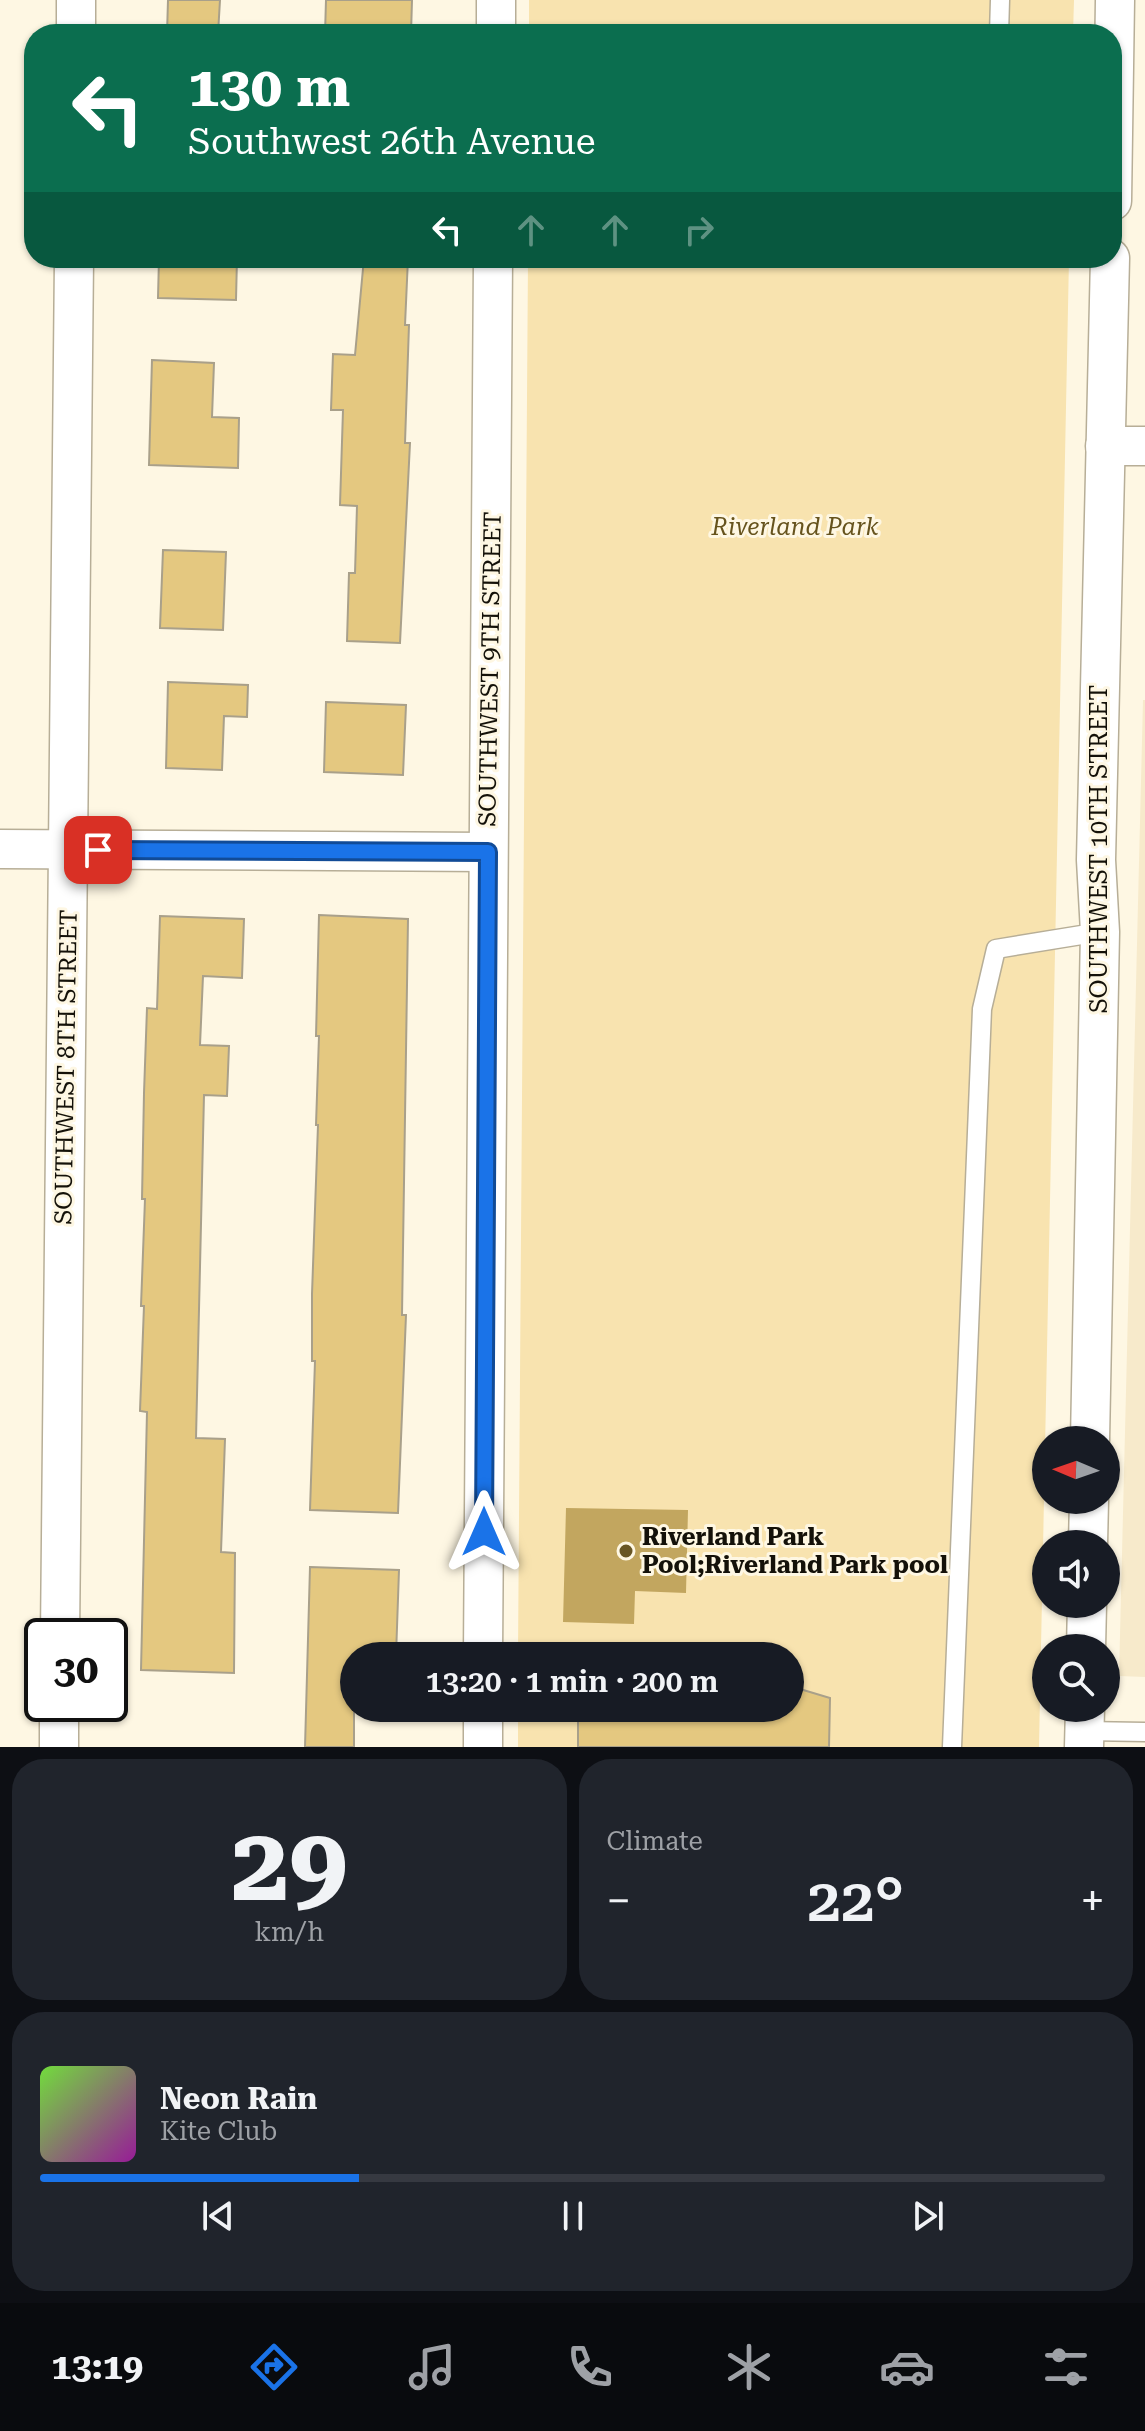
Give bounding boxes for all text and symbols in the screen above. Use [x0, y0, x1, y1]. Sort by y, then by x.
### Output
text: 130 m [188, 54, 350, 120]
icon: left [56, 56, 160, 160]
text: Southwest 26th Avenue [188, 121, 595, 163]
icon: left [425, 208, 469, 252]
icon: ahead [509, 208, 553, 252]
icon: ahead [593, 208, 637, 252]
icon: right [677, 208, 721, 252]
street label: SOUTHWEST 9TH STREET [473, 511, 507, 827]
park label: Riverland Park [710, 513, 879, 541]
street label: SOUTHWEST 10TH STREET [1085, 685, 1113, 1013]
pin [64, 816, 132, 884]
icon: arrive [76, 828, 120, 872]
street label: SOUTHWEST 8TH STREET [49, 909, 83, 1225]
north arrow [1032, 1426, 1120, 1514]
map controls [1032, 1426, 1120, 1722]
position arrow [442, 1490, 526, 1574]
place label: Riverland Park Pool;Riverland Park pool [642, 1523, 948, 1579]
button: sound [1032, 1530, 1120, 1618]
marker: Riverland Park Pool;Riverland Park pool [617, 1542, 635, 1560]
speed limit sign: 30 [24, 1618, 128, 1722]
button: search [1032, 1634, 1120, 1722]
text: 13:20 · 1 min · 200 m [426, 1664, 718, 1699]
text: 29 [231, 1804, 347, 1925]
text: Climate [607, 1826, 703, 1856]
text: 22° [807, 1865, 904, 1936]
text: − [607, 1875, 631, 1927]
text: + [1080, 1875, 1105, 1927]
text: km/h [254, 1917, 324, 1947]
text: Neon Rain [160, 2081, 317, 2116]
text: Kite Club [160, 2116, 277, 2146]
icon: previous [196, 2194, 240, 2238]
icon: pause [551, 2194, 595, 2238]
icon: next [906, 2194, 950, 2238]
icon: directions [246, 2339, 302, 2395]
icon: music [404, 2339, 460, 2395]
icon: phone [562, 2339, 618, 2395]
icon: climate [721, 2339, 777, 2395]
icon: car [879, 2339, 935, 2395]
icon: filters [1038, 2339, 1094, 2395]
text: 13:19 [51, 2346, 143, 2388]

